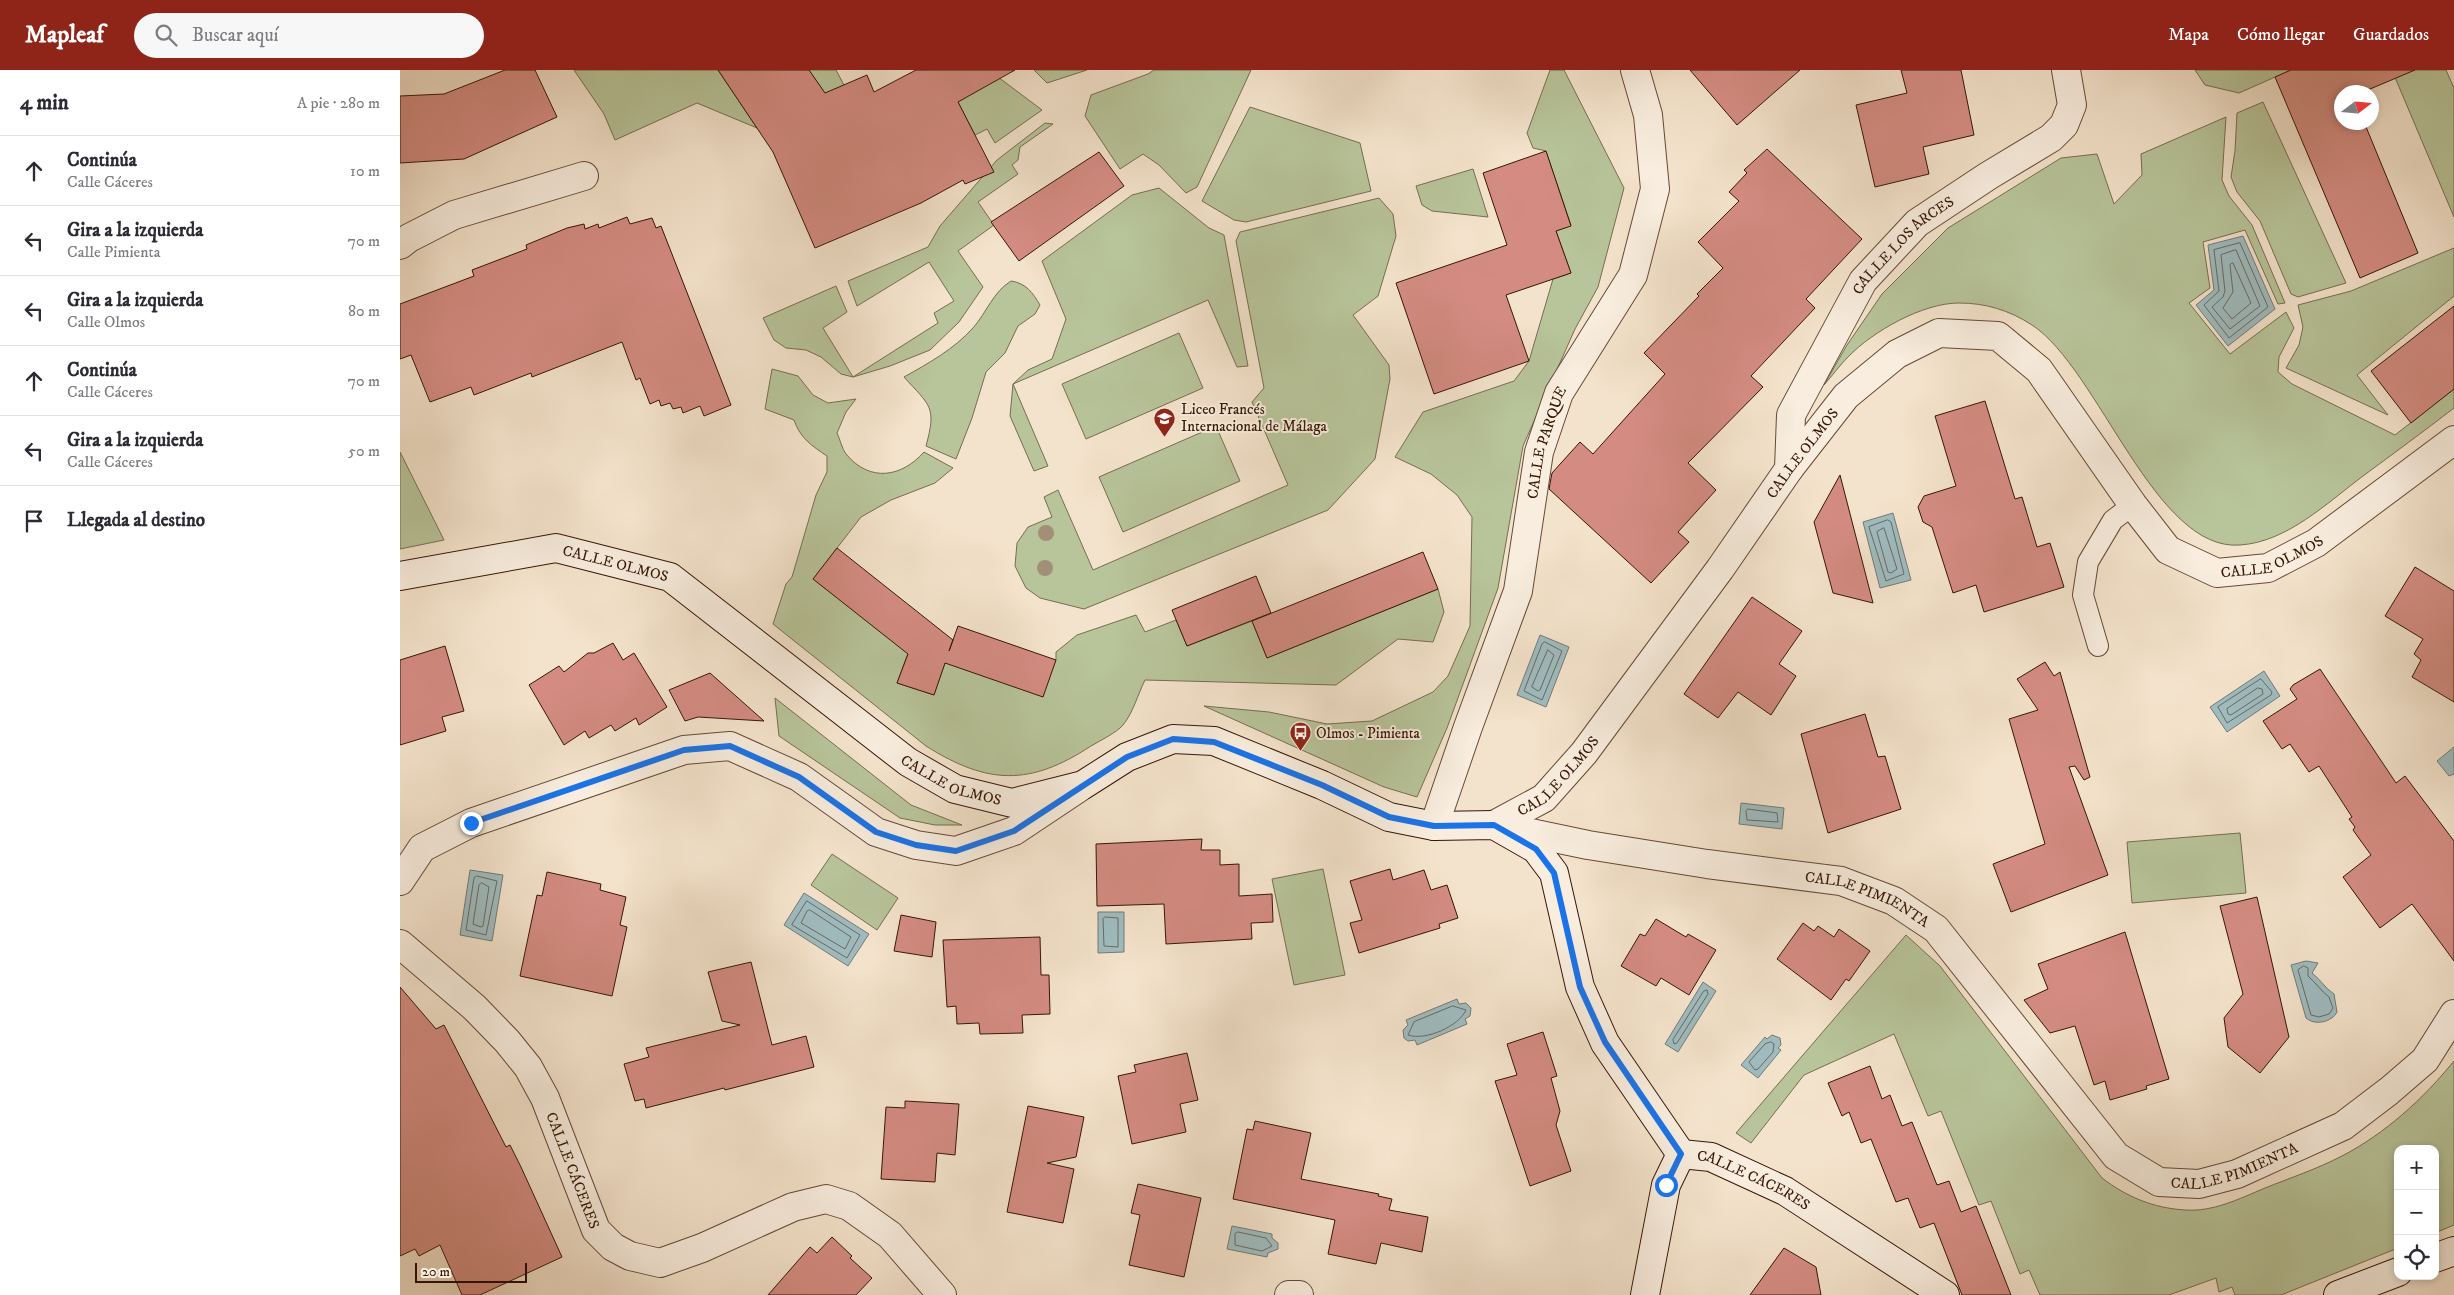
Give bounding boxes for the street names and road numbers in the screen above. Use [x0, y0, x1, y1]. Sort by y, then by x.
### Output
street label: CALLE LOS ARCES [1848, 192, 1958, 298]
street label: CALLE PARQUE [1523, 382, 1571, 500]
street label: CALLE OLMOS [1763, 404, 1843, 502]
street label: CALLE OLMOS [2220, 532, 2328, 583]
street label: CALLE OLMOS [561, 541, 670, 586]
street label: CALLE OLMOS [1514, 732, 1604, 821]
street label: CALLE OLMOS [897, 751, 1003, 810]
street label: CALLE PIMIENTA [1804, 868, 1933, 932]
street label: CALLE CÁCERES [541, 1110, 604, 1232]
street label: CALLE PIMIENTA [2170, 1138, 2301, 1194]
street label: CALLE CÁCERES [1696, 1147, 1814, 1215]

